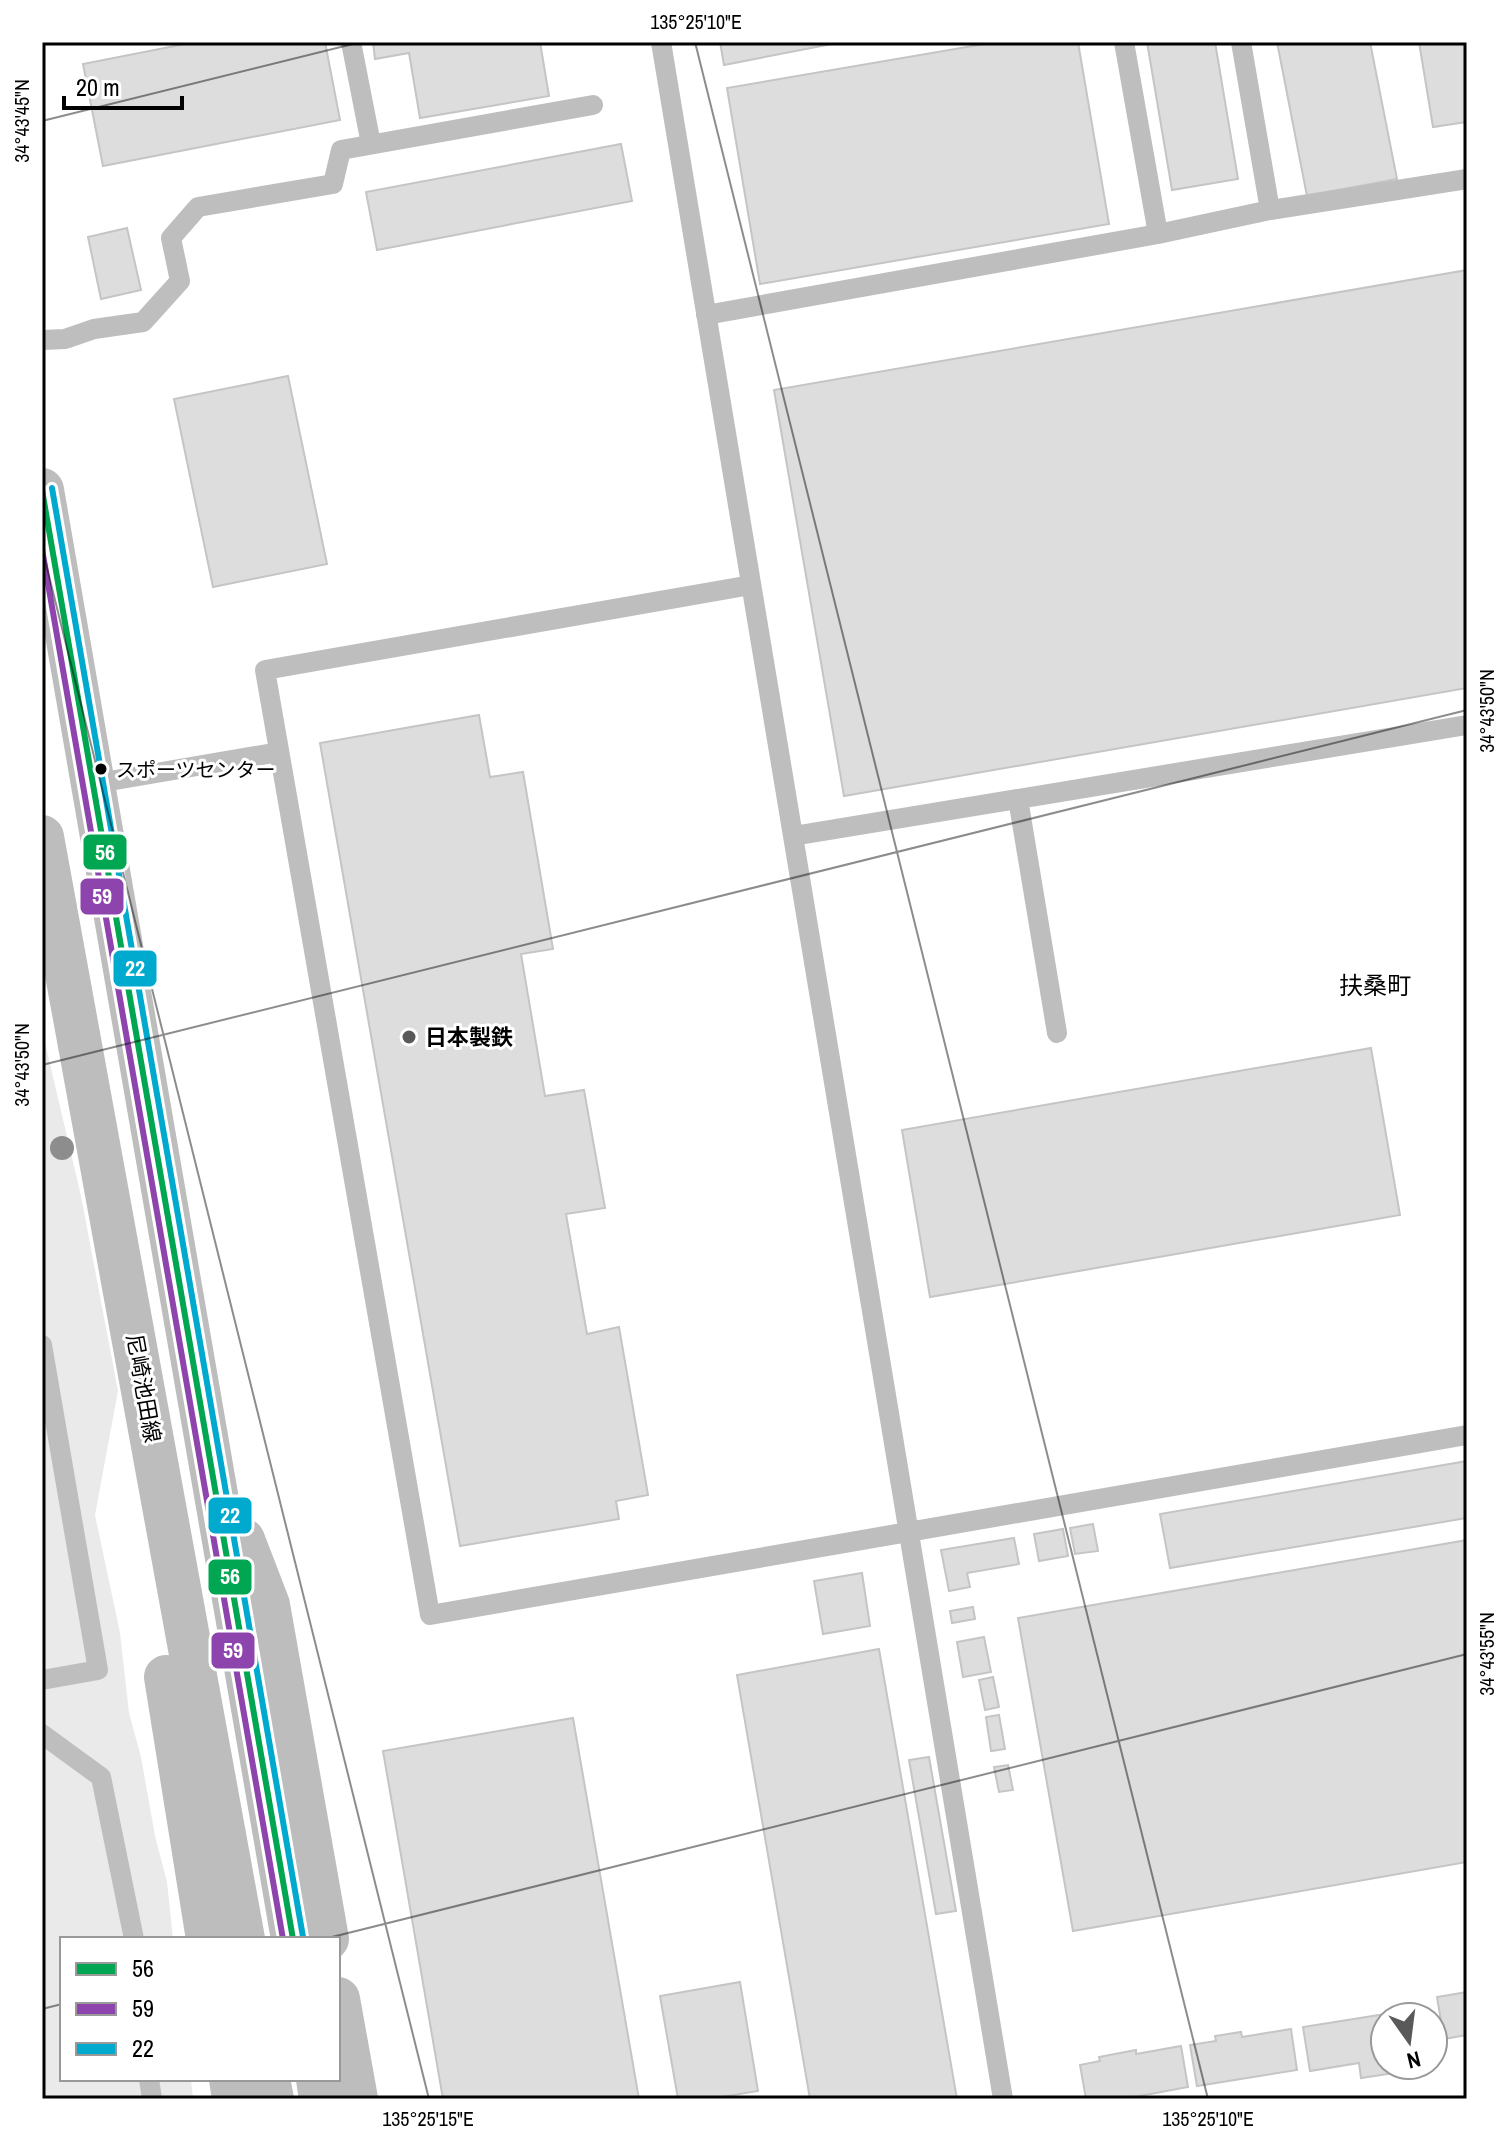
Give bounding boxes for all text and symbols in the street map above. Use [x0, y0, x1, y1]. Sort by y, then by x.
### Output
text: 135°25'10"E [650, 8, 742, 35]
scale bar [64, 60, 182, 110]
text: 20 m [76, 71, 120, 103]
text: 34°43'45"N [8, 79, 35, 163]
text: 34°43'50"N [1473, 669, 1500, 753]
place label: スポーツセンター [116, 756, 276, 783]
marker: スポーツセンター [93, 761, 109, 777]
line badge: 56 [82, 833, 128, 871]
text: 56 [95, 837, 115, 867]
line badge: 59 [79, 877, 125, 916]
text: 59 [92, 881, 112, 911]
line badge: 22 [112, 949, 158, 988]
text: 22 [125, 953, 145, 983]
district label: 扶桑町 [1339, 969, 1411, 1001]
place label: 日本製鉄 [425, 1022, 513, 1052]
text: 34°43'50"N [8, 1023, 35, 1107]
marker: 日本製鉄 [400, 1028, 418, 1046]
street label: 尼崎池田線 [120, 1331, 168, 1445]
line badge: 22 [207, 1496, 253, 1535]
text: 22 [220, 1500, 240, 1530]
line badge: 56 [207, 1558, 253, 1596]
text: 56 [220, 1561, 240, 1591]
text: 34°43'55"N [1473, 1612, 1500, 1696]
line badge: 59 [210, 1631, 256, 1670]
text: 59 [223, 1635, 243, 1665]
legend [60, 1937, 340, 2081]
text: 56 [132, 1952, 154, 1984]
text: 59 [132, 1992, 154, 2024]
north arrow [1369, 2001, 1449, 2081]
text: 22 [132, 2032, 154, 2064]
text: N [1404, 2044, 1424, 2077]
text: 135°25'15"E [382, 2105, 474, 2132]
text: 135°25'10"E [1162, 2105, 1254, 2132]

